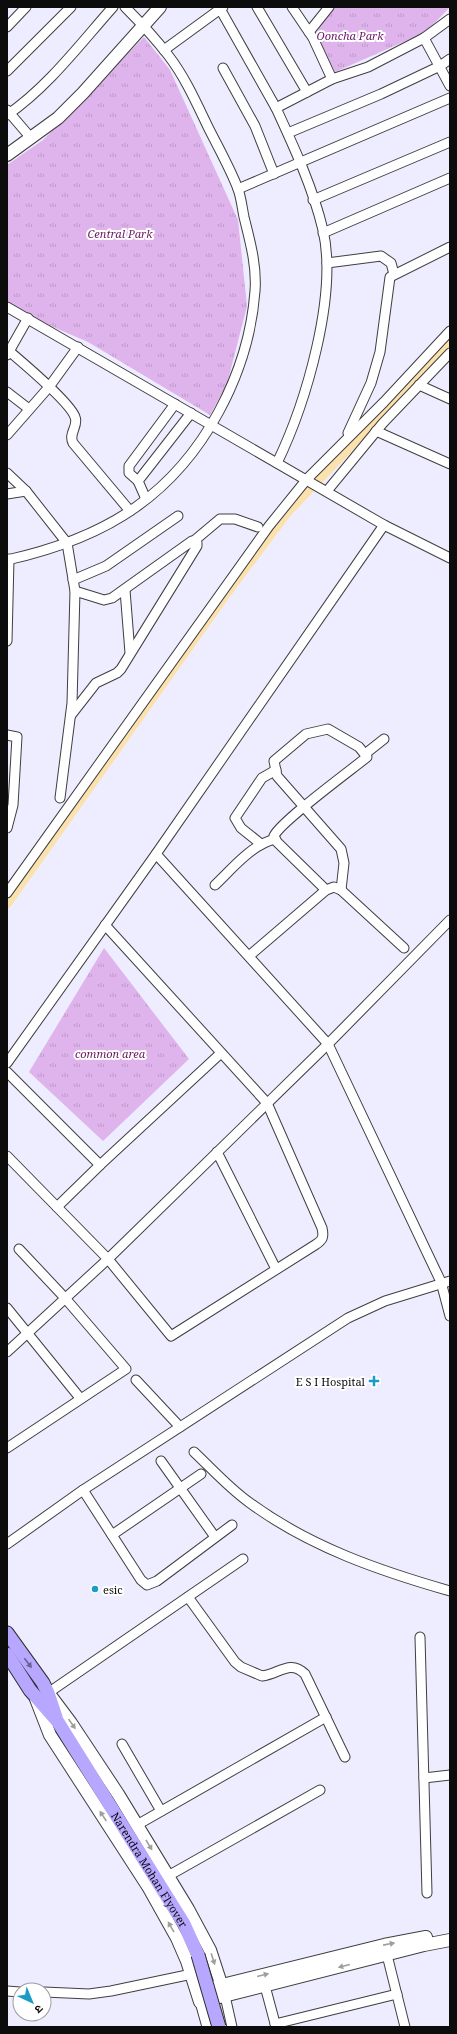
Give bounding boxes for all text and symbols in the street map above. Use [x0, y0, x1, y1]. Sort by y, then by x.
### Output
park label: Ooncha Park [317, 28, 384, 43]
park label: Central Park [87, 226, 153, 241]
park label: common area [75, 1046, 146, 1061]
place label: E S I Hospital [296, 1374, 366, 1389]
marker: E S I Hospital [368, 1375, 380, 1387]
place label: esic [103, 1582, 123, 1597]
marker: esic [90, 1584, 100, 1594]
one-way arrow [24, 1657, 32, 1668]
one-way arrow [68, 1719, 76, 1729]
street label: Narendra Mohan Flyover [108, 1809, 192, 1931]
one-way arrow [99, 1811, 107, 1821]
one-way arrow [146, 1839, 153, 1851]
one-way arrow [168, 1921, 175, 1933]
one-way arrow [383, 1941, 395, 1947]
one-way arrow [210, 1953, 216, 1965]
one-way arrow [338, 1963, 350, 1969]
one-way arrow [257, 1972, 269, 1978]
north arrow [12, 1982, 52, 2022]
text: उ [31, 2002, 47, 2018]

